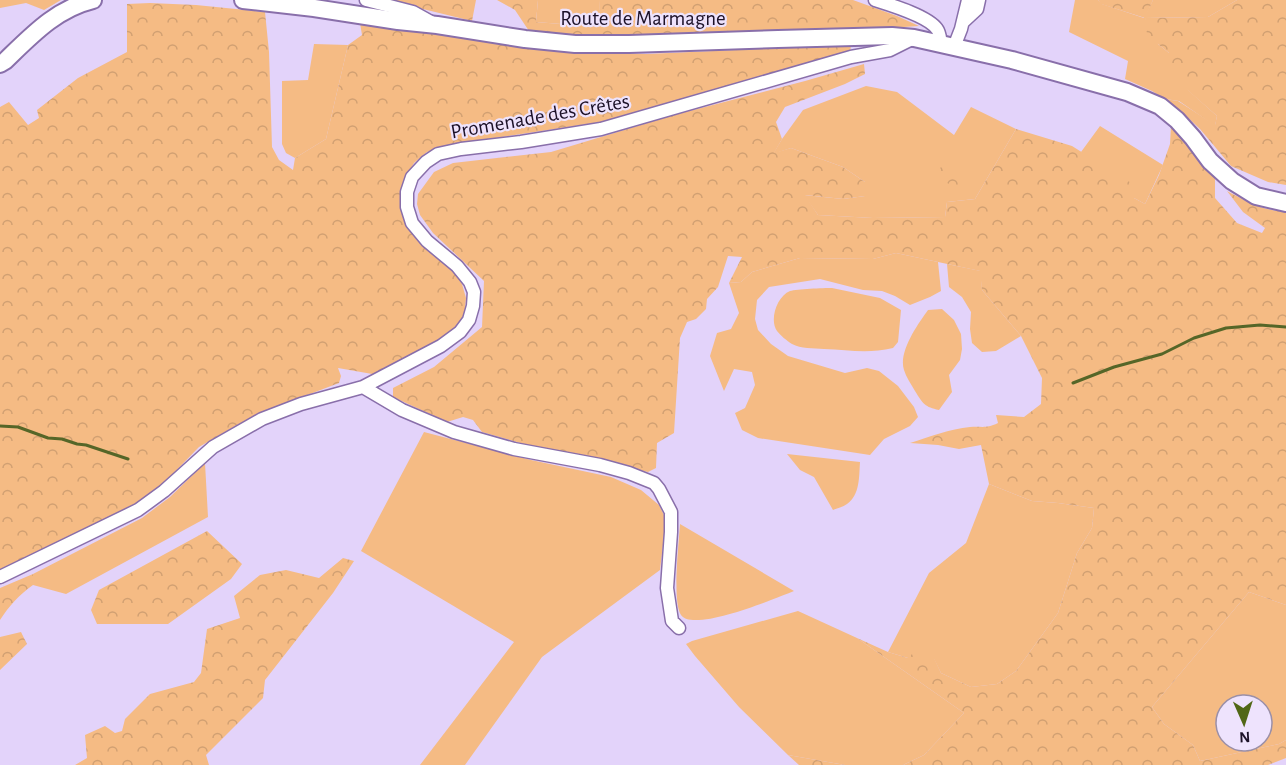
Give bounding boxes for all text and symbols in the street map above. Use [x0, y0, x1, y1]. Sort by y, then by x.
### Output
street label: Route de Marmagne [560, 8, 726, 29]
street label: Promenade des Crêtes [449, 90, 631, 143]
north arrow [1214, 693, 1274, 753]
text: N [1239, 729, 1251, 745]

